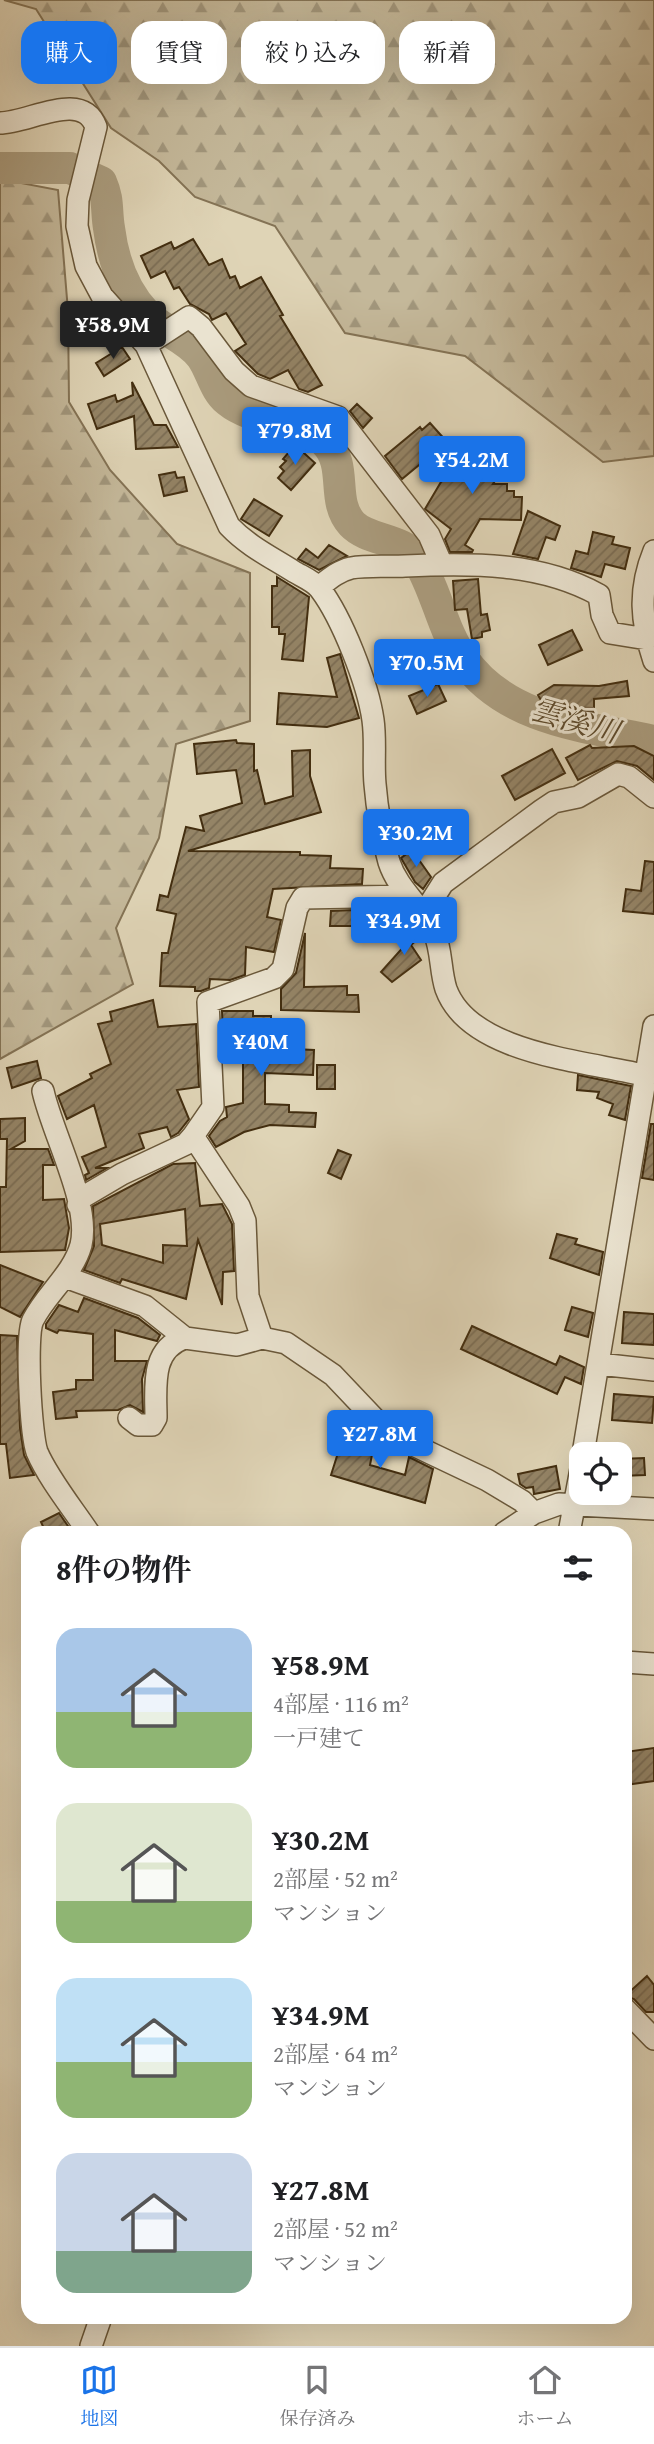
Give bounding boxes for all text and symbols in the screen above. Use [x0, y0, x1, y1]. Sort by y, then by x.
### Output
chip: 購入 [21, 21, 117, 84]
chip: 賃貸 [131, 21, 227, 84]
chip: 絞り込み [241, 21, 385, 84]
chip: 新着 [399, 21, 495, 84]
pin: ¥58.9M [56, 302, 170, 361]
text: ¥58.9M [76, 307, 150, 340]
pin: ¥79.8M [238, 407, 352, 467]
text: ¥79.8M [258, 413, 332, 446]
pin: ¥54.2M [415, 436, 529, 496]
text: ¥54.2M [435, 442, 509, 475]
pin: ¥70.5M [370, 640, 484, 699]
text: ¥70.5M [390, 645, 464, 678]
water label: 雲溪川 [526, 686, 627, 754]
pin: ¥30.2M [359, 810, 473, 869]
text: ¥30.2M [379, 815, 453, 848]
pin: ¥34.9M [347, 898, 461, 957]
text: ¥34.9M [367, 903, 441, 936]
pin: ¥40M [220, 1018, 302, 1078]
text: ¥40M [233, 1024, 289, 1057]
pin: ¥27.8M [323, 1410, 437, 1470]
text: ¥27.8M [343, 1416, 417, 1449]
map controls [569, 1442, 632, 1505]
button: locate [569, 1442, 632, 1505]
text: 8件の物件 [56, 1547, 192, 1591]
icon: filters [559, 1549, 597, 1587]
text: ¥58.9M [273, 1642, 369, 1686]
icon: home [112, 1656, 196, 1740]
text: 4部屋 · 116 m² [273, 1687, 409, 1720]
text: 一戸建て [273, 1721, 365, 1754]
text: ¥30.2M [273, 1817, 369, 1861]
icon: home [112, 1831, 196, 1915]
text: 2部屋 · 52 m² [273, 1862, 398, 1895]
text: マンション [273, 1896, 387, 1929]
text: ¥34.9M [273, 1992, 369, 2036]
icon: home [112, 2006, 196, 2090]
text: 2部屋 · 64 m² [273, 2037, 398, 2070]
text: マンション [273, 2071, 387, 2104]
text: ¥27.8M [273, 2167, 369, 2211]
icon: home [112, 2181, 196, 2265]
text: 2部屋 · 52 m² [273, 2212, 398, 2245]
text: マンション [273, 2246, 387, 2279]
tab: 地図 [80, 2361, 119, 2432]
tab: 保存済み [279, 2361, 356, 2432]
tab: ホーム [516, 2361, 574, 2432]

